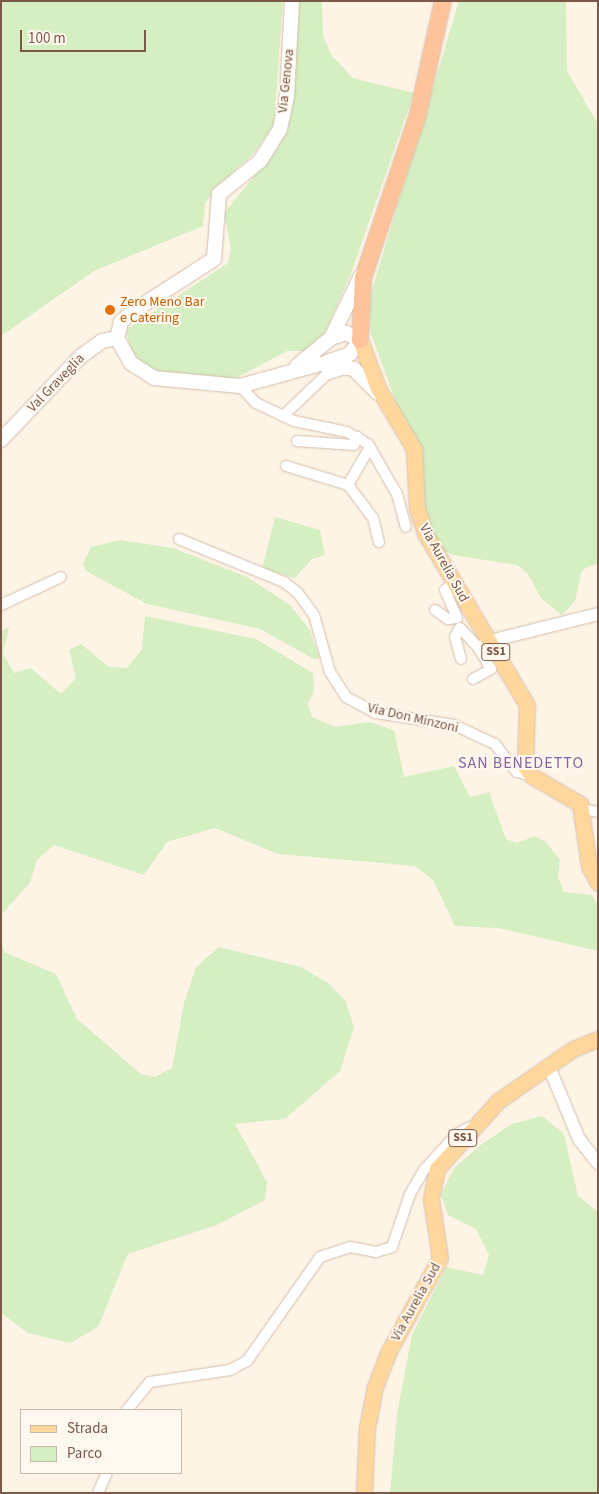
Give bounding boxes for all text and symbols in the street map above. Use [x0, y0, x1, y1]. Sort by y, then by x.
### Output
scale bar [22, 20, 149, 52]
text: 100 m [28, 28, 66, 49]
street label: Via Genova [274, 48, 298, 114]
place label: Zero Meno Bar e Catering [120, 294, 205, 326]
marker: Zero Meno Bar e Catering [104, 304, 116, 316]
street label: Val Graveglia [24, 350, 88, 416]
street label: Via Aurelia Sud [416, 521, 472, 605]
road number: SS1 [481, 642, 511, 662]
street label: Via Don Minzoni [366, 699, 460, 737]
district label: SAN BENEDETTO [456, 753, 586, 773]
road number: SS1 [448, 1128, 478, 1148]
street label: Via Aurelia Sud [388, 1260, 444, 1344]
legend [20, 1409, 182, 1474]
text: Strada [67, 1418, 108, 1439]
text: Parco [67, 1443, 102, 1464]

